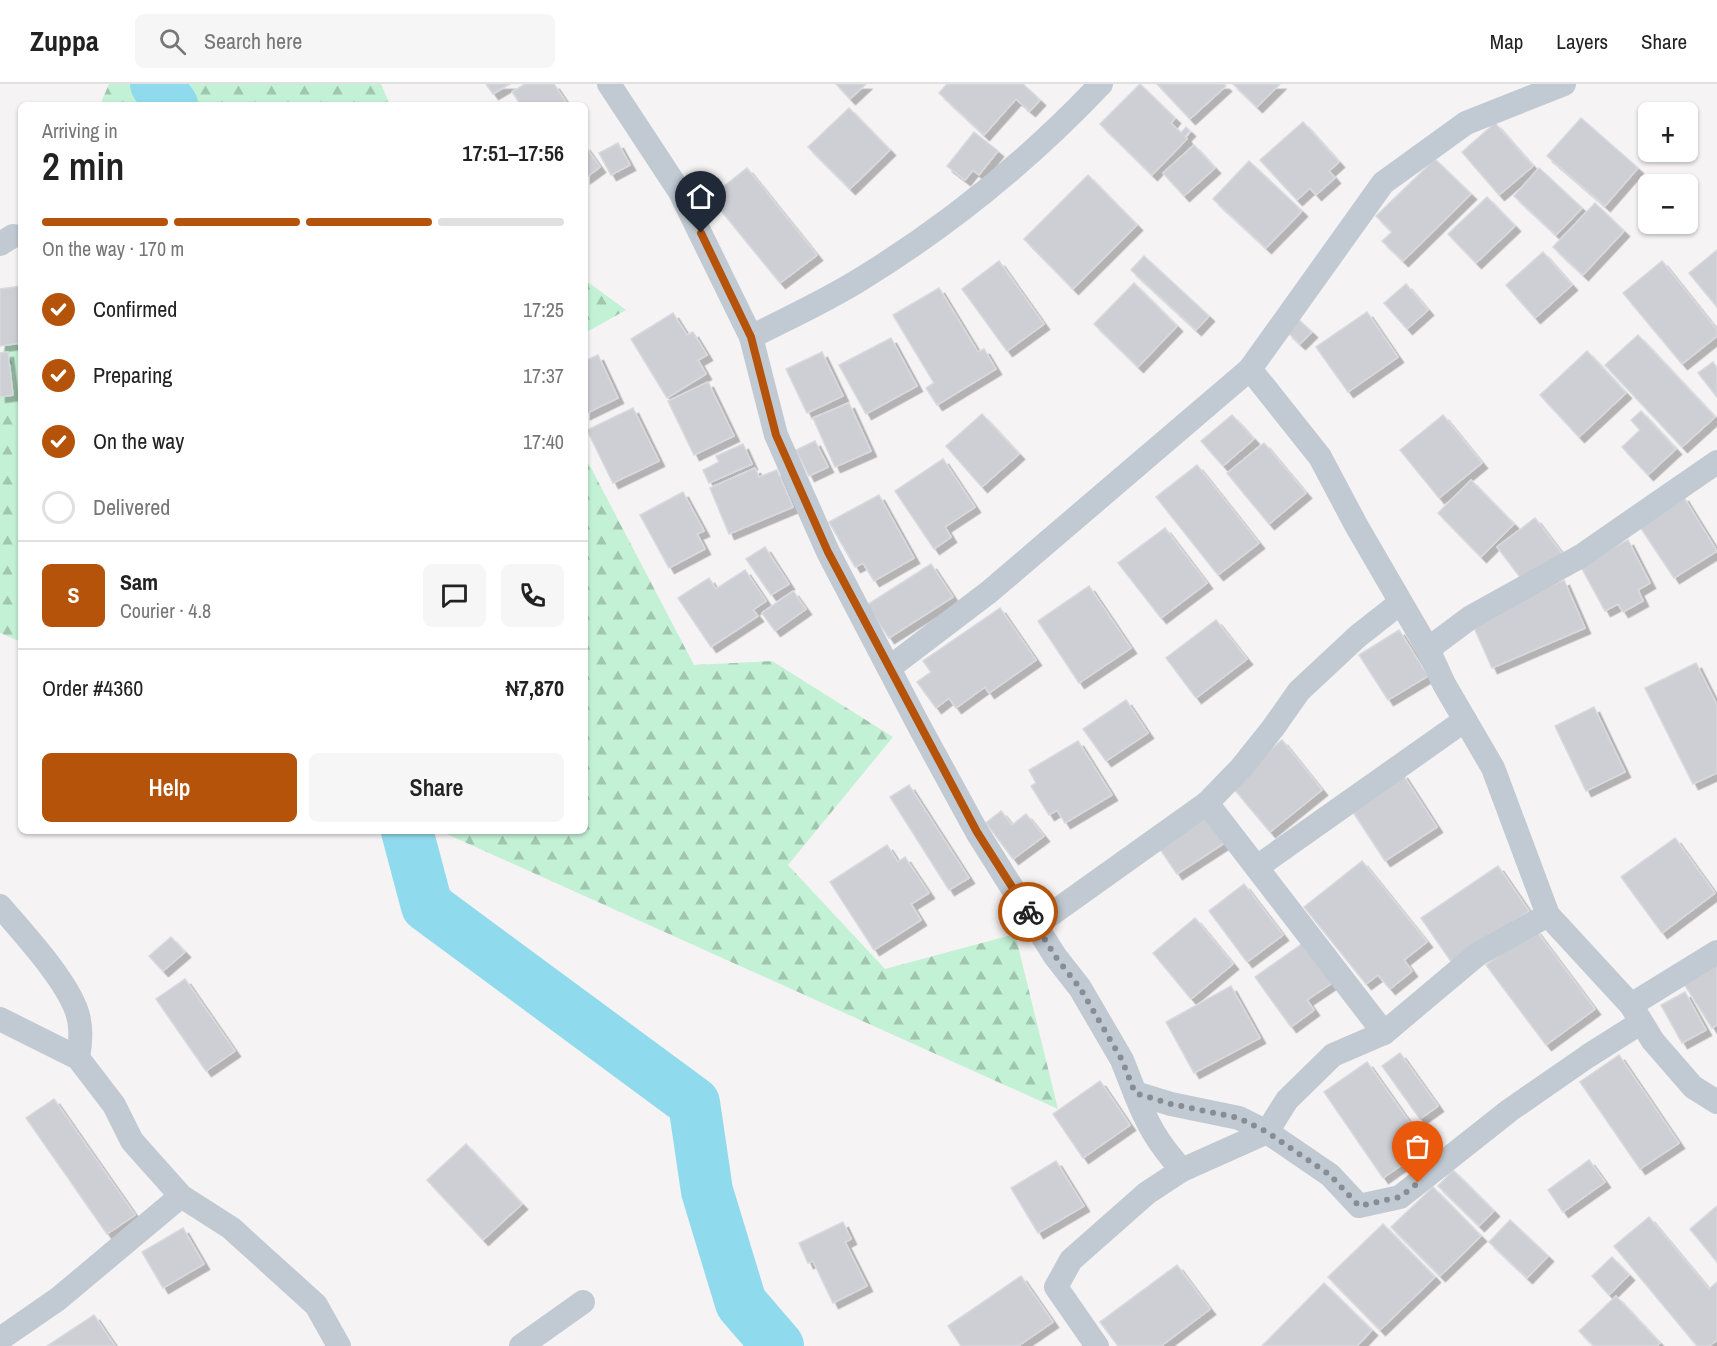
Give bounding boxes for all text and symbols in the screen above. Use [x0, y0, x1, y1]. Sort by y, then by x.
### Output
search box [135, 14, 555, 68]
text: Zuppa [30, 22, 99, 60]
icon: search [156, 25, 189, 58]
text: Search here [204, 26, 302, 56]
text: Map [1490, 27, 1523, 56]
text: Layers [1556, 27, 1608, 56]
text: Share [1641, 27, 1687, 56]
map controls [1638, 102, 1698, 234]
button: + [1638, 102, 1698, 162]
text: Arriving in [42, 117, 118, 144]
text: 17:51–17:56 [462, 138, 564, 168]
text: 2 min [42, 140, 124, 192]
pin [675, 171, 726, 233]
button: − [1638, 174, 1698, 234]
icon: home [684, 180, 717, 213]
text: On the way · 170 m [42, 235, 184, 262]
icon: check [42, 293, 75, 326]
text: Confirmed [93, 294, 177, 324]
text: 17:25 [523, 296, 564, 323]
icon: check [42, 359, 75, 392]
text: Preparing [93, 360, 172, 390]
text: 17:37 [523, 362, 564, 389]
icon: check [42, 425, 75, 458]
text: On the way [93, 426, 184, 456]
text: 17:40 [523, 428, 564, 455]
text: Delivered [93, 492, 170, 522]
button: chat [423, 564, 486, 627]
button: phone [501, 564, 564, 627]
text: Sam [120, 567, 158, 597]
text: S [67, 580, 80, 610]
text: Courier · 4.8 [120, 597, 211, 624]
text: Order #4360 [42, 673, 143, 703]
text: ₦7,870 [506, 673, 564, 703]
button: Help [42, 753, 297, 822]
button: Share [309, 753, 564, 822]
courier [998, 882, 1058, 942]
icon: bike [1012, 896, 1045, 929]
pin [1392, 1121, 1443, 1183]
icon: bag [1401, 1130, 1434, 1163]

